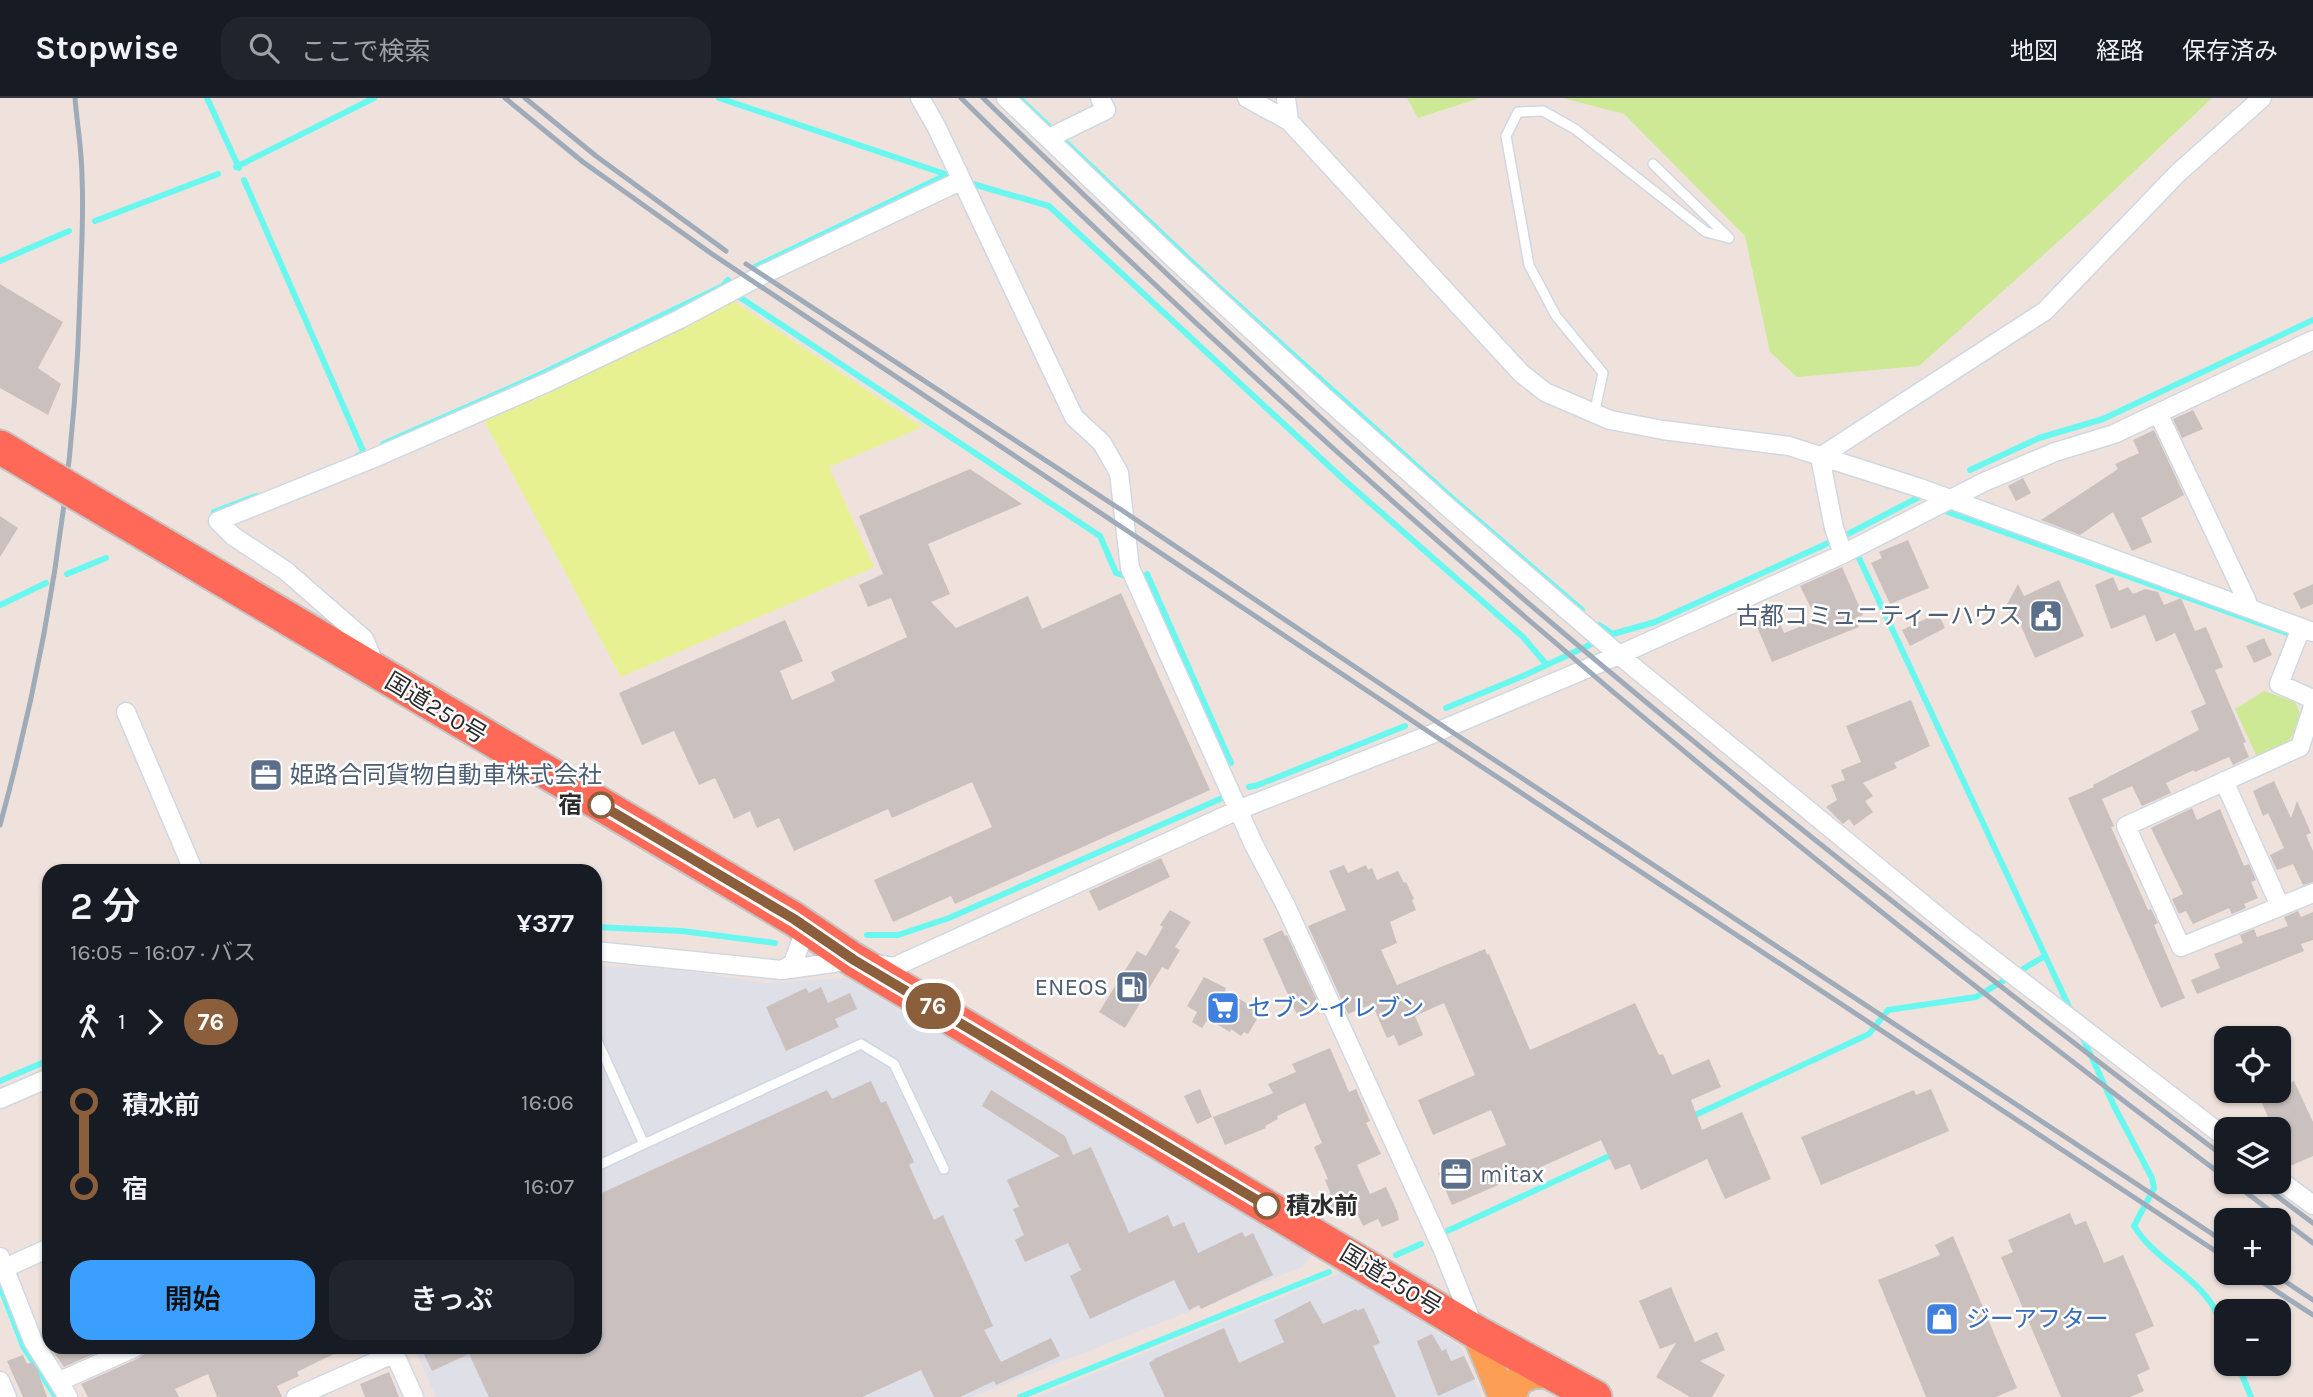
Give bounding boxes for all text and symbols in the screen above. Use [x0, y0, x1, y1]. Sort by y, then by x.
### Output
search box [221, 17, 711, 80]
text: Stopwise [35, 29, 179, 67]
icon: search [245, 29, 283, 67]
text: ここで検索 [301, 36, 431, 67]
text: 地図 [2010, 37, 2058, 65]
text: 経路 [2096, 37, 2144, 65]
text: 保存済み [2182, 37, 2278, 65]
public building icon: 古都コミュニティーハウス [2027, 597, 2065, 635]
place label: 古都コミュニティーハウス [1736, 602, 2022, 630]
street label: 国道250号 [380, 667, 492, 749]
office icon: 姫路合同貨物自動車株式会社 [247, 756, 285, 794]
place label: 姫路合同貨物自動車株式会社 [290, 761, 602, 789]
place label: 宿 [558, 791, 582, 819]
marker: 宿 [588, 792, 614, 818]
text: 2 分 [70, 884, 140, 929]
text: ¥377 [517, 908, 574, 939]
text: 16:05 – 16:07 · バス [70, 939, 256, 966]
fuel station icon: ENEOS [1113, 968, 1151, 1006]
place label: ENEOS [1035, 973, 1108, 1001]
line badge: 76 [902, 983, 964, 1029]
supermarket icon: セブン-イレブン [1204, 989, 1242, 1027]
text: 76 [920, 992, 946, 1020]
place label: セブン-イレブン [1248, 994, 1424, 1022]
icon: walk [70, 1003, 108, 1041]
icon: forward [136, 1003, 174, 1041]
text: 1 [118, 1008, 126, 1035]
text: 76 [198, 1008, 224, 1036]
map controls [2214, 1026, 2291, 1376]
button: locate [2214, 1026, 2291, 1103]
text: 16:06 [521, 1089, 574, 1116]
text: 積水前 [122, 1090, 200, 1121]
button: layers [2214, 1117, 2291, 1194]
office icon: mitax [1437, 1155, 1475, 1193]
place label: mitax [1480, 1160, 1544, 1188]
text: 16:07 [523, 1173, 574, 1200]
text: 宿 [122, 1174, 148, 1205]
place label: 積水前 [1286, 1192, 1358, 1220]
marker: 積水前 [1254, 1193, 1280, 1219]
button: + [2214, 1208, 2291, 1285]
street label: 国道250号 [1335, 1239, 1447, 1321]
button: 開始 [70, 1260, 315, 1340]
button: きっぷ [329, 1260, 574, 1340]
button: − [2214, 1299, 2291, 1376]
shop icon: ジーアフター [1923, 1300, 1961, 1338]
place label: ジーアフター [1966, 1305, 2109, 1333]

